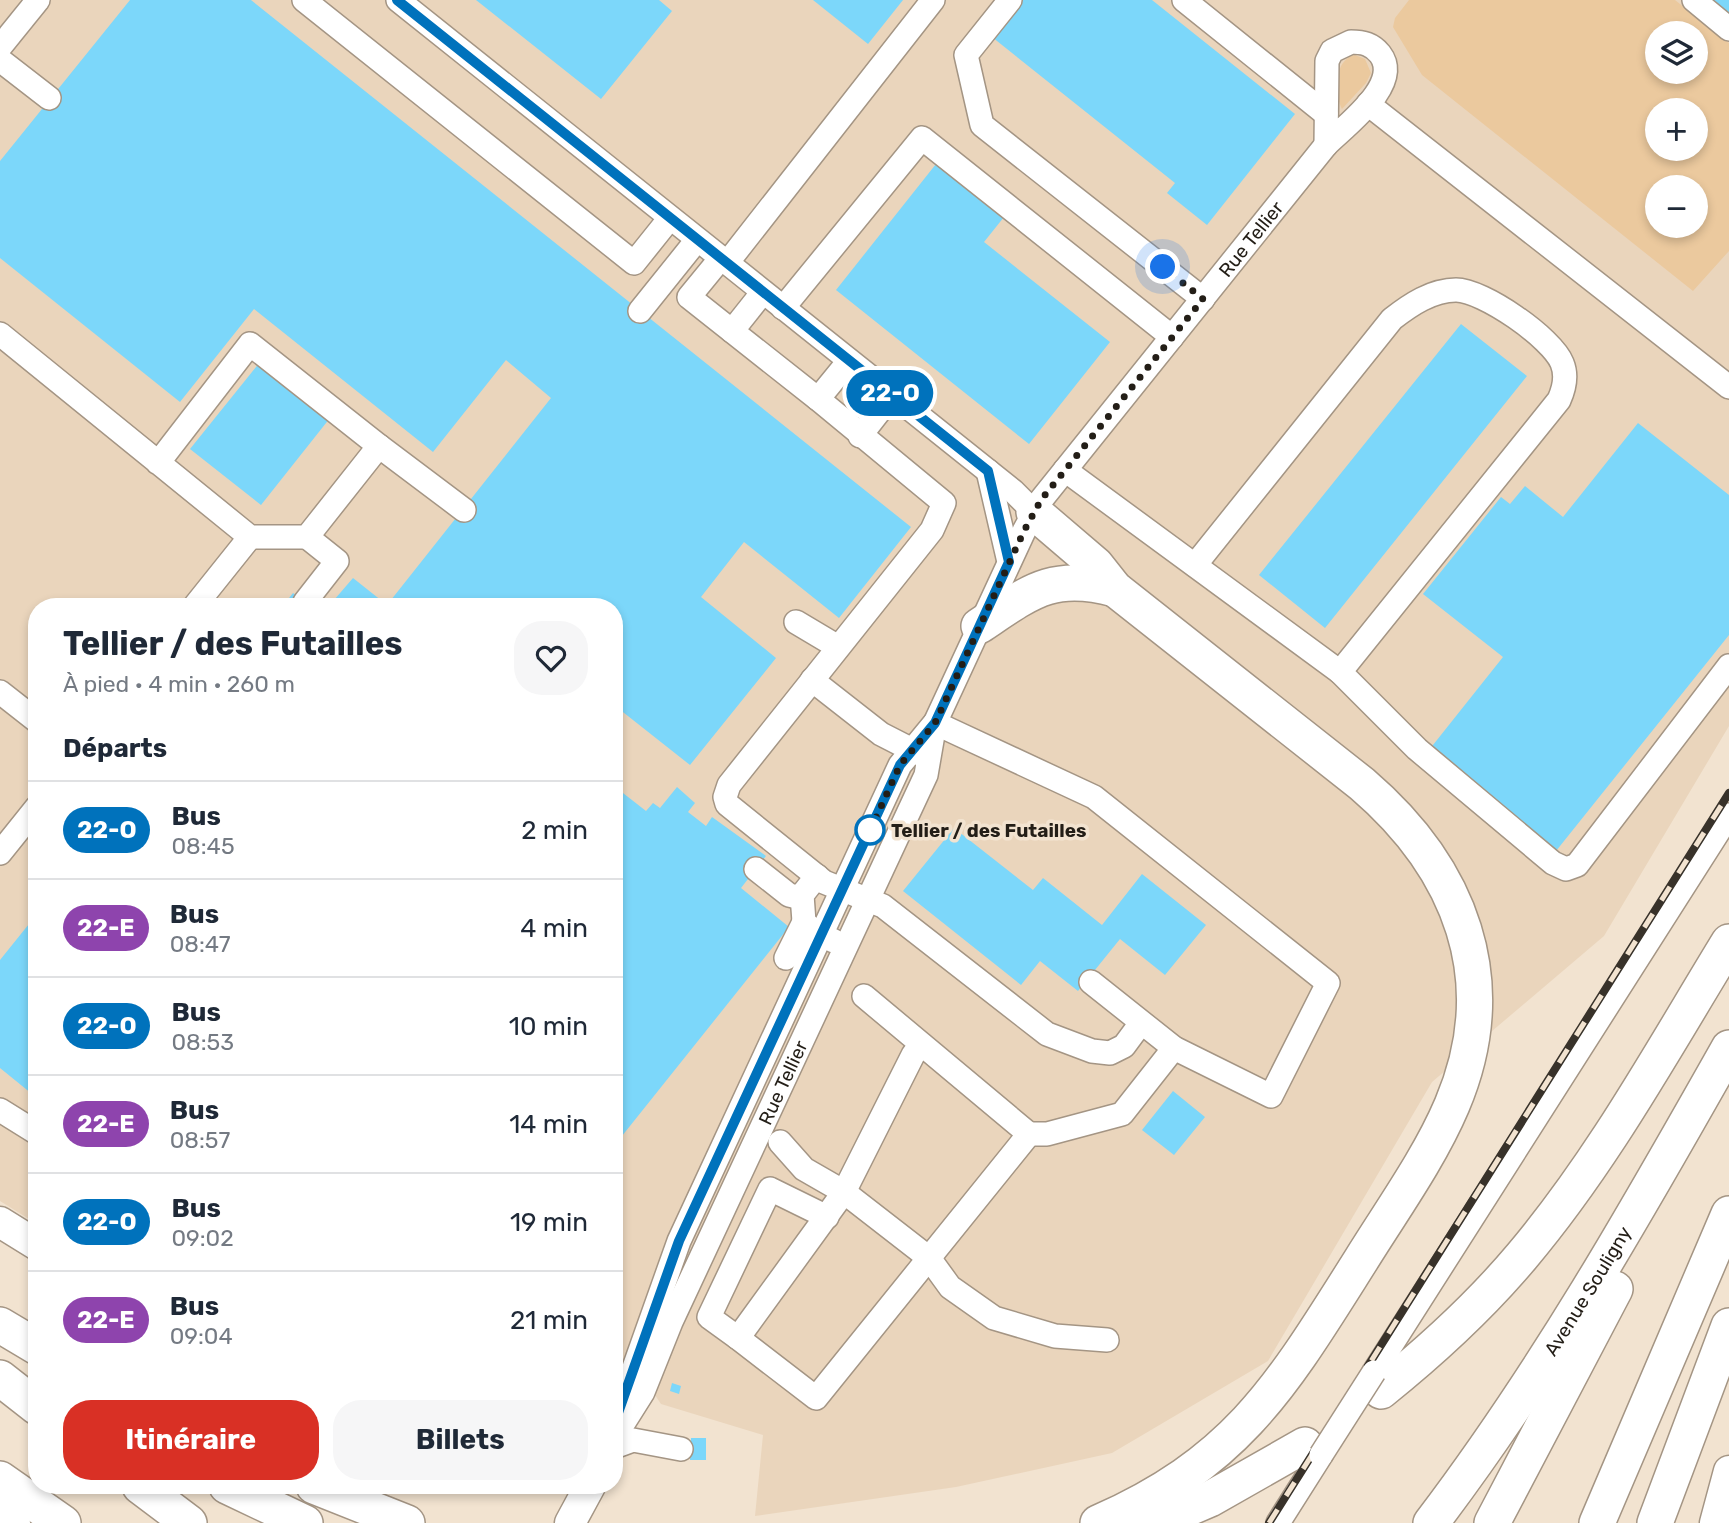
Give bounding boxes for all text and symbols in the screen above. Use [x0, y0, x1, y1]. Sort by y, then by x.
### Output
map controls [1645, 21, 1708, 238]
button: layers [1645, 21, 1708, 84]
button: + [1645, 98, 1708, 161]
button: − [1645, 175, 1708, 238]
street label: Rue Tellier [1214, 196, 1289, 282]
your location [1145, 249, 1180, 284]
line badge: 22-O [841, 370, 939, 416]
text: 22-O [860, 379, 920, 407]
button: heart [514, 621, 588, 695]
text: Tellier / des Futailles [63, 624, 403, 663]
text: À pied · 4 min · 260 m [63, 670, 295, 698]
text: Départs [63, 733, 167, 764]
text: Bus [171, 801, 221, 832]
text: 2 min [521, 815, 588, 846]
marker: Tellier / des Futailles [855, 815, 885, 845]
text: 22-O [77, 816, 136, 844]
place label: Tellier / des Futailles [891, 819, 1087, 842]
text: 08:45 [171, 832, 235, 860]
text: Bus [170, 899, 219, 930]
text: 4 min [520, 913, 588, 944]
text: 22-E [77, 914, 135, 942]
text: 08:47 [170, 930, 230, 958]
text: Bus [171, 997, 221, 1028]
text: 10 min [509, 1011, 588, 1042]
text: 22-O [77, 1012, 136, 1040]
text: 08:53 [171, 1028, 234, 1056]
street label: Rue Tellier [754, 1036, 813, 1129]
text: Bus [170, 1095, 219, 1126]
text: 14 min [509, 1109, 588, 1140]
text: 22-E [77, 1110, 135, 1138]
text: 08:57 [170, 1126, 230, 1154]
text: Bus [171, 1193, 221, 1224]
text: 19 min [510, 1207, 588, 1238]
text: 22-O [77, 1208, 136, 1236]
street label: Avenue Souligny [1539, 1222, 1636, 1360]
text: 09:02 [171, 1224, 234, 1252]
text: Bus [170, 1291, 219, 1322]
text: 21 min [510, 1305, 588, 1336]
text: 22-E [77, 1306, 135, 1334]
text: 09:04 [170, 1322, 233, 1350]
button: Itinéraire [63, 1400, 319, 1480]
button: Billets [333, 1400, 588, 1480]

